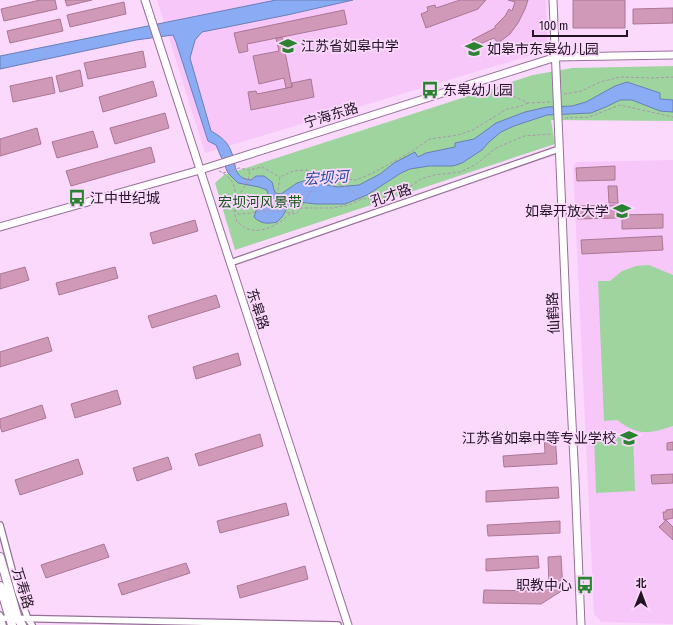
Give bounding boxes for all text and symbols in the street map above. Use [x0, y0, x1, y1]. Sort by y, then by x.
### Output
scale bar [533, 12, 627, 38]
text: 100 m [539, 19, 568, 33]
school or university icon: 江苏省如皋中学 [278, 36, 298, 56]
place label: 江苏省如皋中学 [301, 38, 399, 55]
school or university icon: 如皋市东皋幼儿园 [464, 39, 484, 59]
place label: 如皋市东皋幼儿园 [487, 41, 599, 58]
bus stop icon: 东皋幼儿园 [420, 80, 440, 100]
place label: 东皋幼儿园 [443, 82, 513, 99]
street label: 宁海东路 [302, 99, 360, 132]
water label: 宏坝河 [303, 167, 352, 189]
street label: 孔才路 [369, 181, 414, 210]
bus stop icon: 江中世纪城 [67, 188, 87, 208]
place label: 江中世纪城 [90, 190, 160, 207]
park label: 宏坝河风景带 [218, 194, 302, 211]
school or university icon: 如皋开放大学 [612, 201, 632, 221]
place label: 如皋开放大学 [525, 203, 609, 220]
street label: 东皋路 [243, 287, 272, 332]
street label: 仙鹤路 [544, 292, 563, 334]
school or university icon: 江苏省如皋中等专业学校 [619, 428, 639, 448]
place label: 江苏省如皋中等专业学校 [462, 430, 616, 447]
street label: 万寿路 [8, 566, 37, 611]
north arrow [621, 573, 661, 613]
bus stop icon: 职教中心 [575, 575, 595, 595]
place label: 职教中心 [516, 577, 572, 594]
text: 北 [636, 577, 647, 590]

